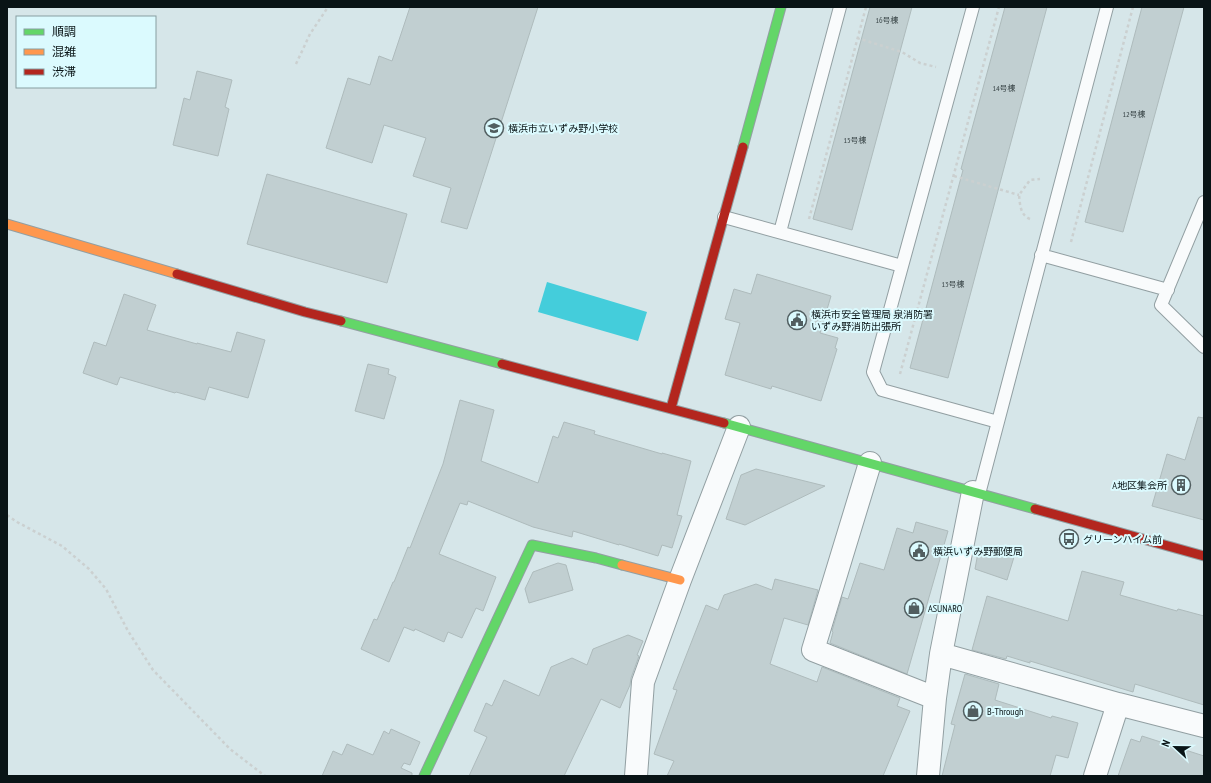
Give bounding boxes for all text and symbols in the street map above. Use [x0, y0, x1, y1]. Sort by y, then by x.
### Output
house number: 16号棟 [875, 15, 899, 25]
legend [16, 16, 156, 88]
text: 順調 [52, 24, 76, 39]
text: 混雑 [52, 44, 76, 59]
text: 渋滞 [52, 64, 76, 79]
house number: 14号棟 [992, 83, 1016, 93]
house number: 12号棟 [1122, 109, 1146, 119]
school or university icon: 横浜市立いずみ野小学校 [483, 117, 505, 139]
place label: 横浜市立いずみ野小学校 [508, 122, 618, 135]
house number: 15号棟 [843, 135, 867, 145]
house number: 13号棟 [941, 279, 965, 289]
place label: 横浜市安全管理局 泉消防署 いずみ野消防出張所 [811, 308, 933, 333]
public building icon: 横浜市安全管理局 泉消防署 いずみ野消防出張所 [786, 309, 808, 331]
building icon: A地区集会所 [1170, 474, 1192, 496]
place label: A地区集会所 [1112, 479, 1167, 492]
bus stop icon: グリーンハイム前 [1058, 528, 1080, 550]
place label: グリーンハイム前 [1083, 533, 1162, 546]
public building icon: 横浜いずみ野郵便局 [908, 540, 930, 562]
place label: 横浜いずみ野郵便局 [933, 545, 1023, 558]
shop icon: ASUNARO [903, 597, 925, 619]
place label: ASUNARO [928, 602, 963, 615]
shop icon: B-Through [962, 700, 984, 722]
place label: B-Through [987, 705, 1023, 718]
north arrow [1155, 727, 1195, 767]
text: N [1158, 738, 1173, 749]

